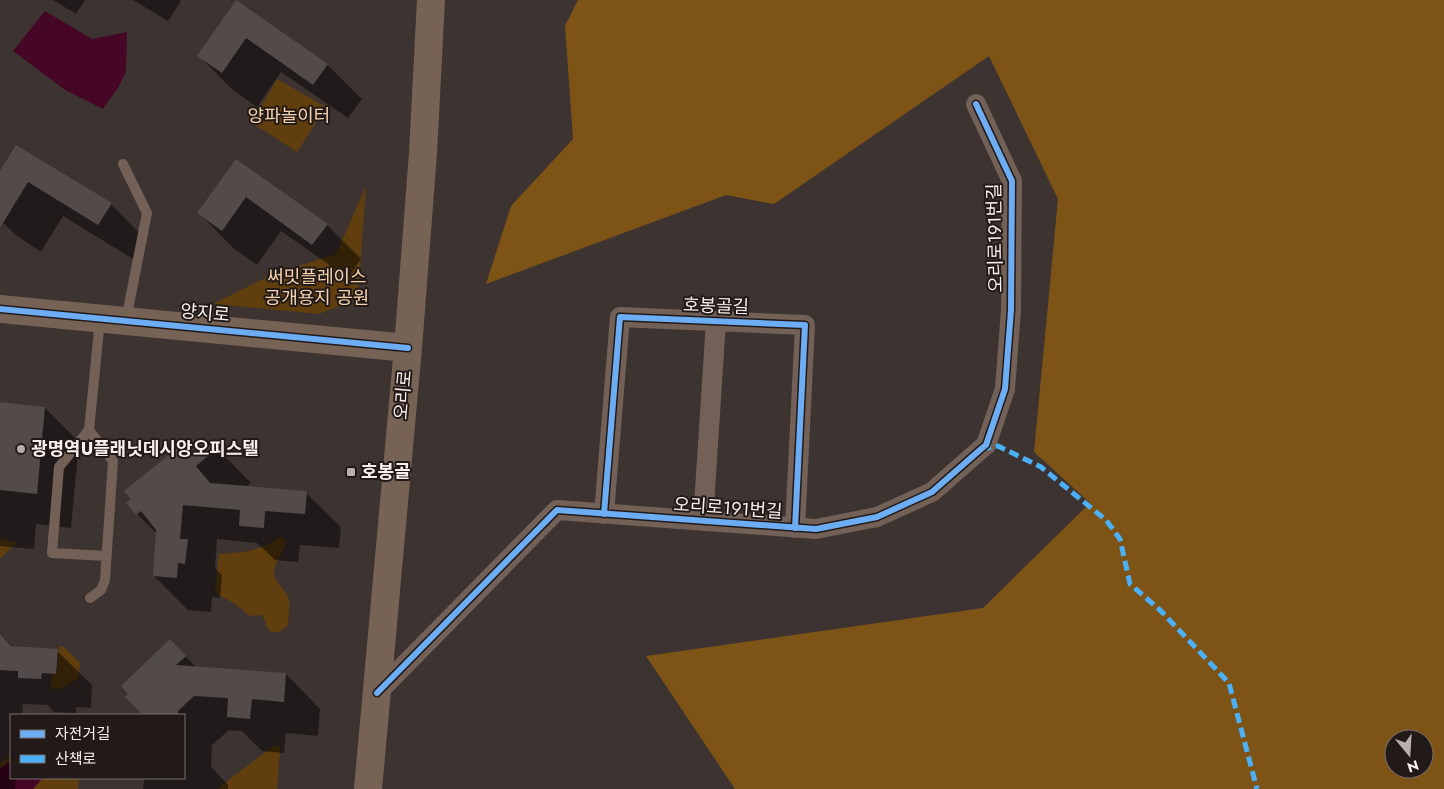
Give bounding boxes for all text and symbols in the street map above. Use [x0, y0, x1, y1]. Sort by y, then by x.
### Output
park label: 양파놀이터 [248, 103, 330, 129]
street label: 오리로191번길 [981, 183, 1009, 293]
park label: 써밋플레이스 공개용지 공원 [265, 264, 369, 311]
street label: 호봉골길 [682, 292, 750, 320]
street label: 양지로 [179, 298, 231, 328]
street label: 오리로 [388, 369, 418, 421]
place label: 광명역U플래닛데시앙오피스텔 [31, 436, 259, 462]
marker: 광명역U플래닛데시앙오피스텔 [15, 443, 27, 455]
place label: 호봉골 [361, 459, 411, 485]
marker: 호봉골 [345, 466, 357, 478]
street label: 오리로191번길 [673, 491, 783, 525]
legend [10, 714, 185, 779]
text: 자전거길 [55, 723, 110, 745]
north arrow [1384, 729, 1434, 779]
text: 산책로 [55, 748, 96, 770]
text: N [1405, 755, 1421, 778]

